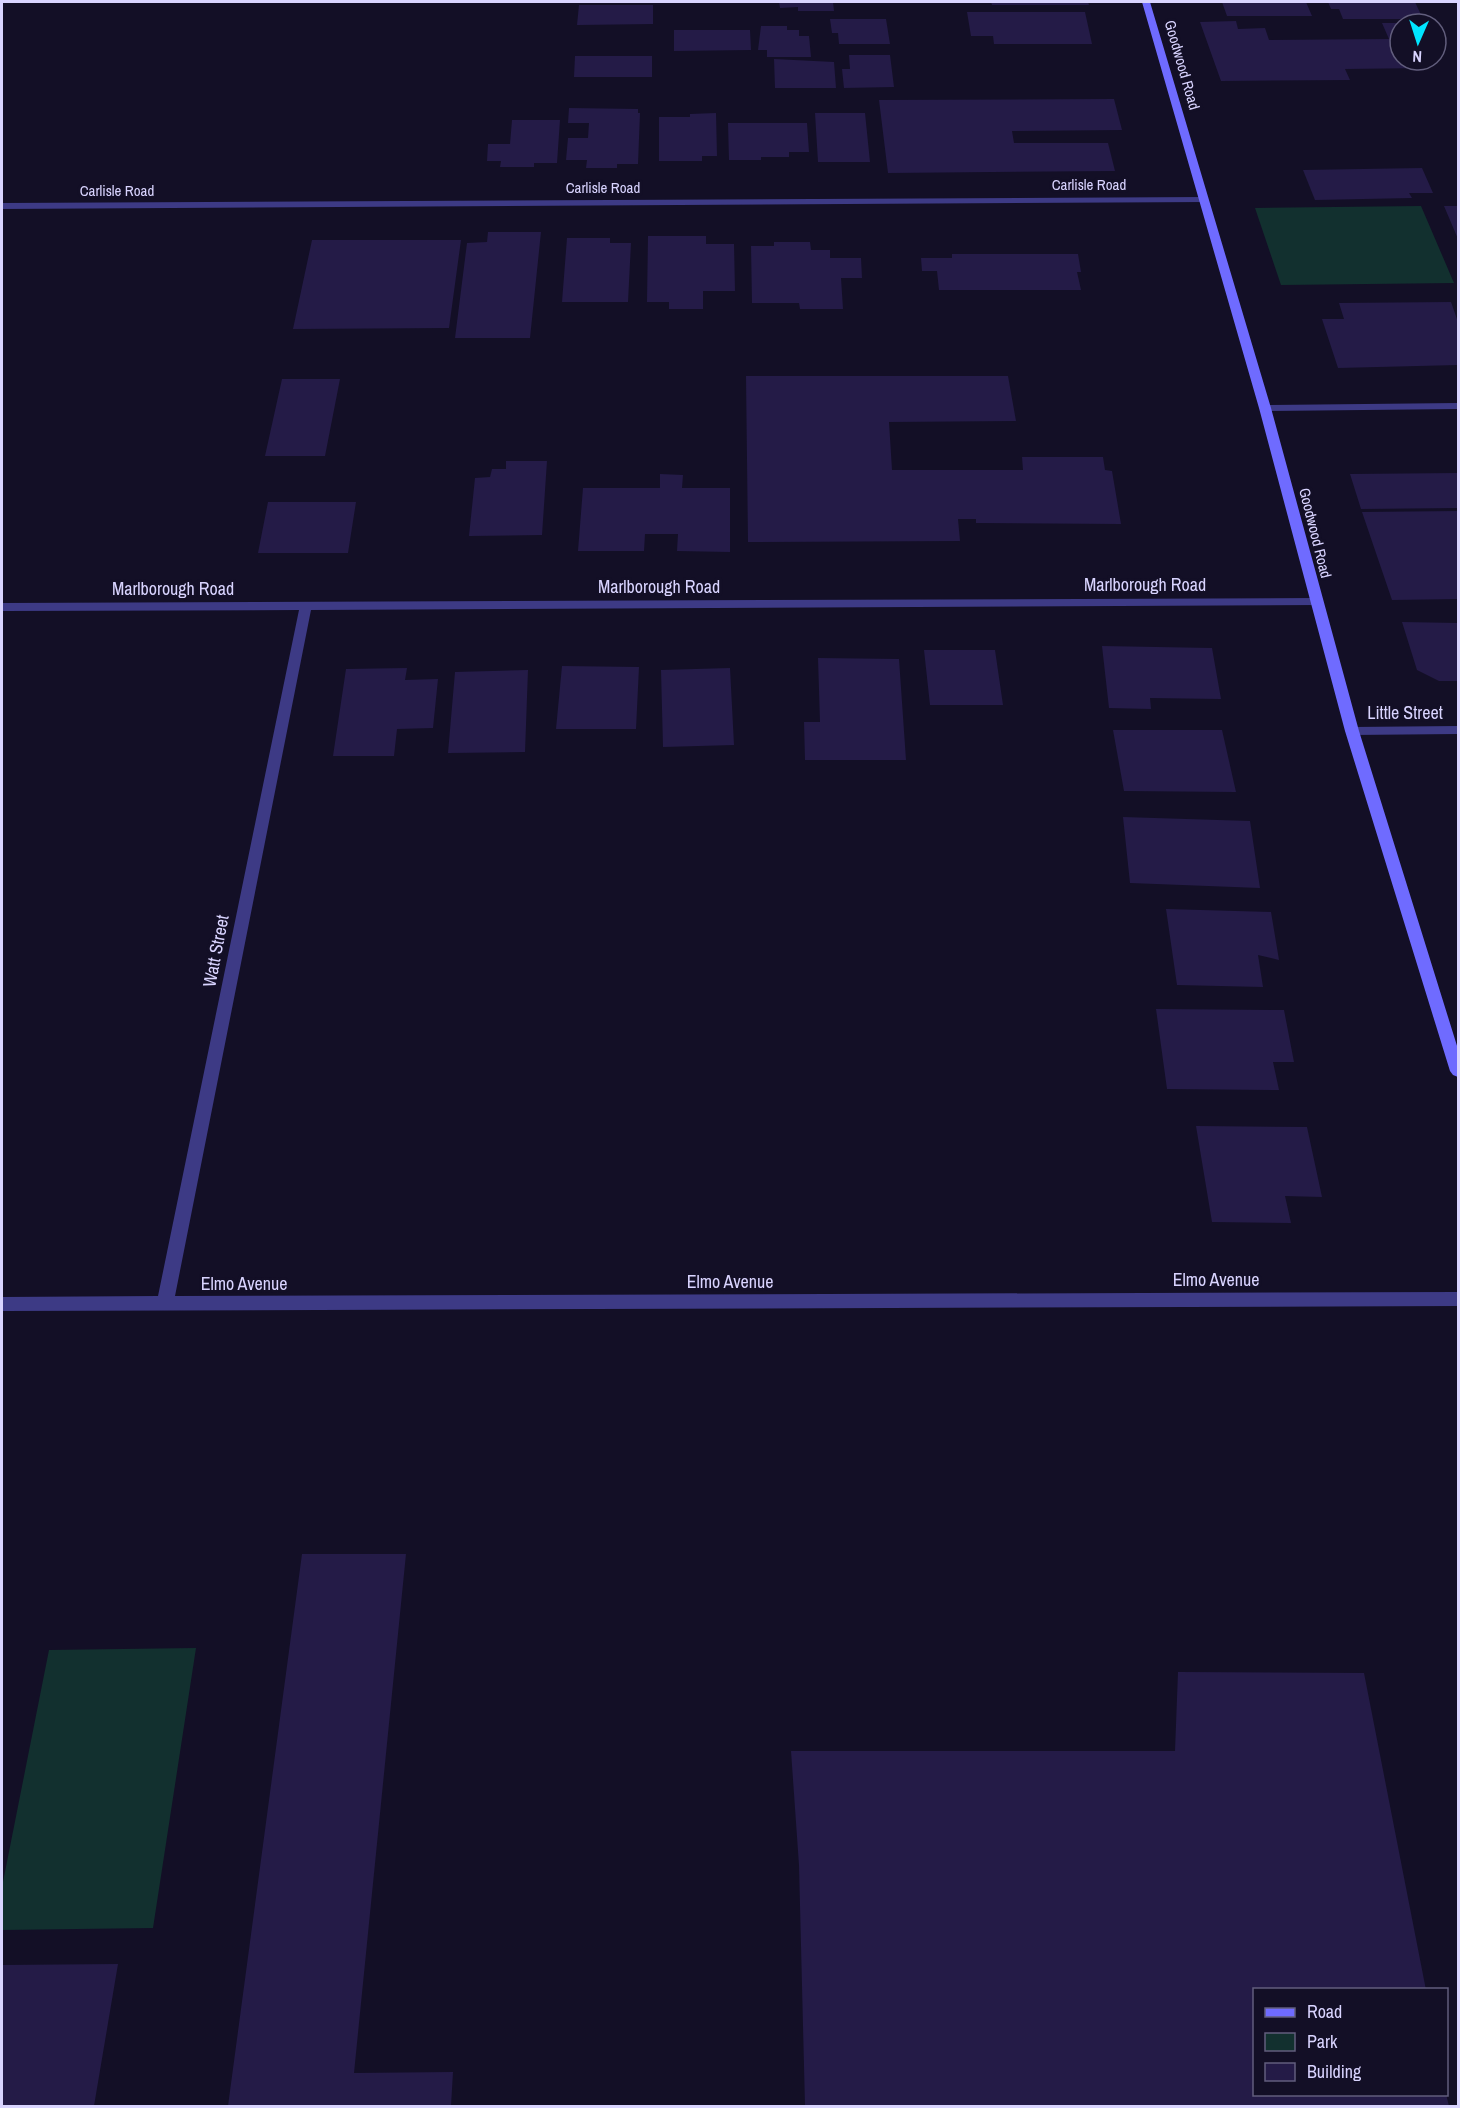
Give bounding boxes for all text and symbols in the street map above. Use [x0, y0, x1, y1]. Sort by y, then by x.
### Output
north arrow [1388, 12, 1448, 72]
street label: Goodwood Road [1160, 18, 1205, 112]
text: N [1412, 46, 1423, 68]
street label: Carlisle Road [1052, 174, 1126, 195]
street label: Carlisle Road [566, 177, 640, 198]
street label: Carlisle Road [80, 180, 154, 201]
street label: Goodwood Road [1294, 486, 1337, 580]
street label: Marlborough Road [1084, 572, 1206, 597]
street label: Marlborough Road [598, 574, 720, 599]
street label: Marlborough Road [112, 576, 234, 601]
street label: Little Street [1367, 700, 1443, 725]
street label: Watt Street [196, 913, 235, 989]
street label: Elmo Avenue [1173, 1267, 1259, 1292]
street label: Elmo Avenue [687, 1269, 773, 1294]
street label: Elmo Avenue [201, 1271, 287, 1296]
legend [1253, 1988, 1448, 2096]
text: Road [1307, 1999, 1342, 2024]
text: Park [1307, 2029, 1338, 2054]
text: Building [1307, 2059, 1362, 2084]

